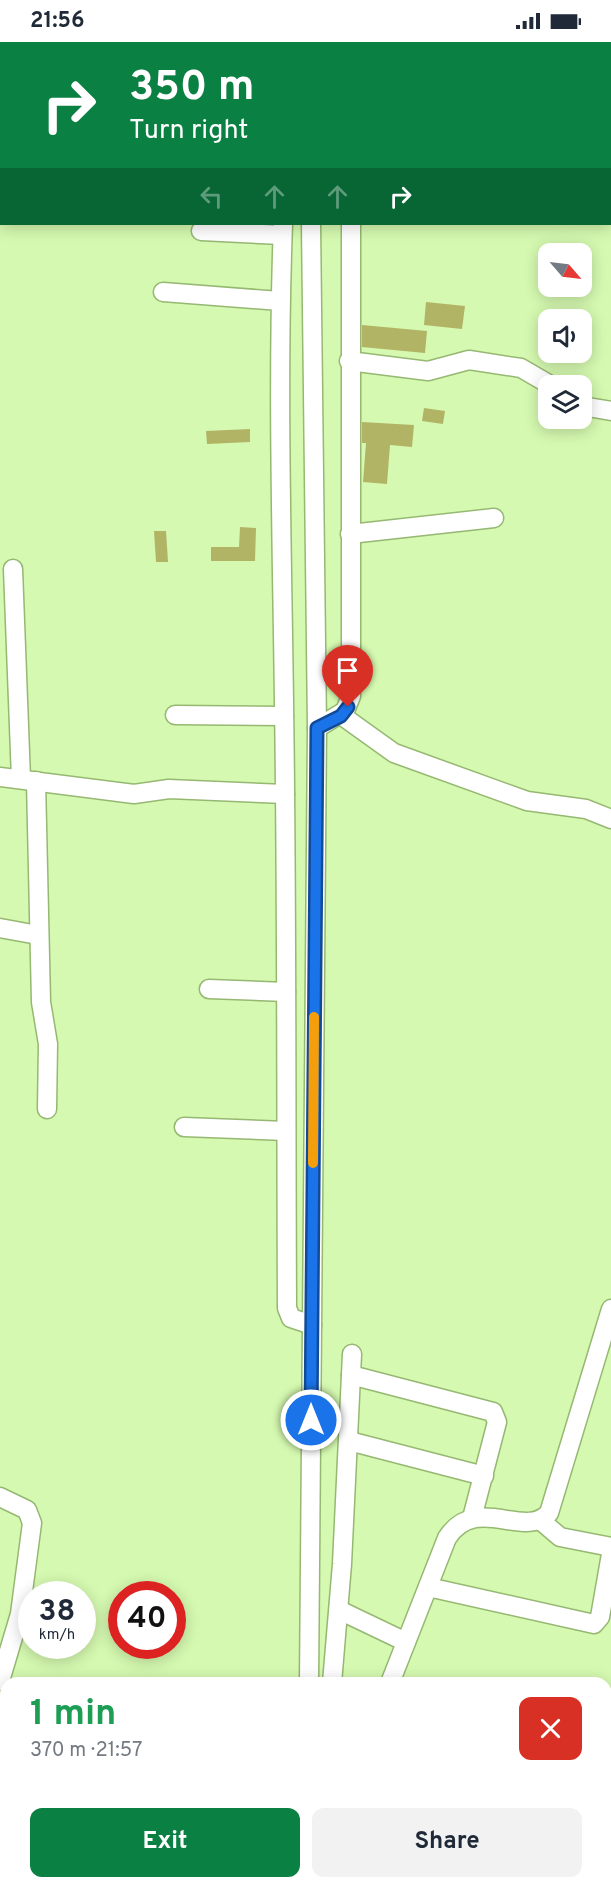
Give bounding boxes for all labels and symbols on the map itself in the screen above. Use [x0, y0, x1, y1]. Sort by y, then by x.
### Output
north arrow [538, 243, 592, 297]
pin [322, 645, 373, 707]
position arrow [279, 1388, 343, 1452]
speed limit sign: 40 [108, 1581, 186, 1659]

